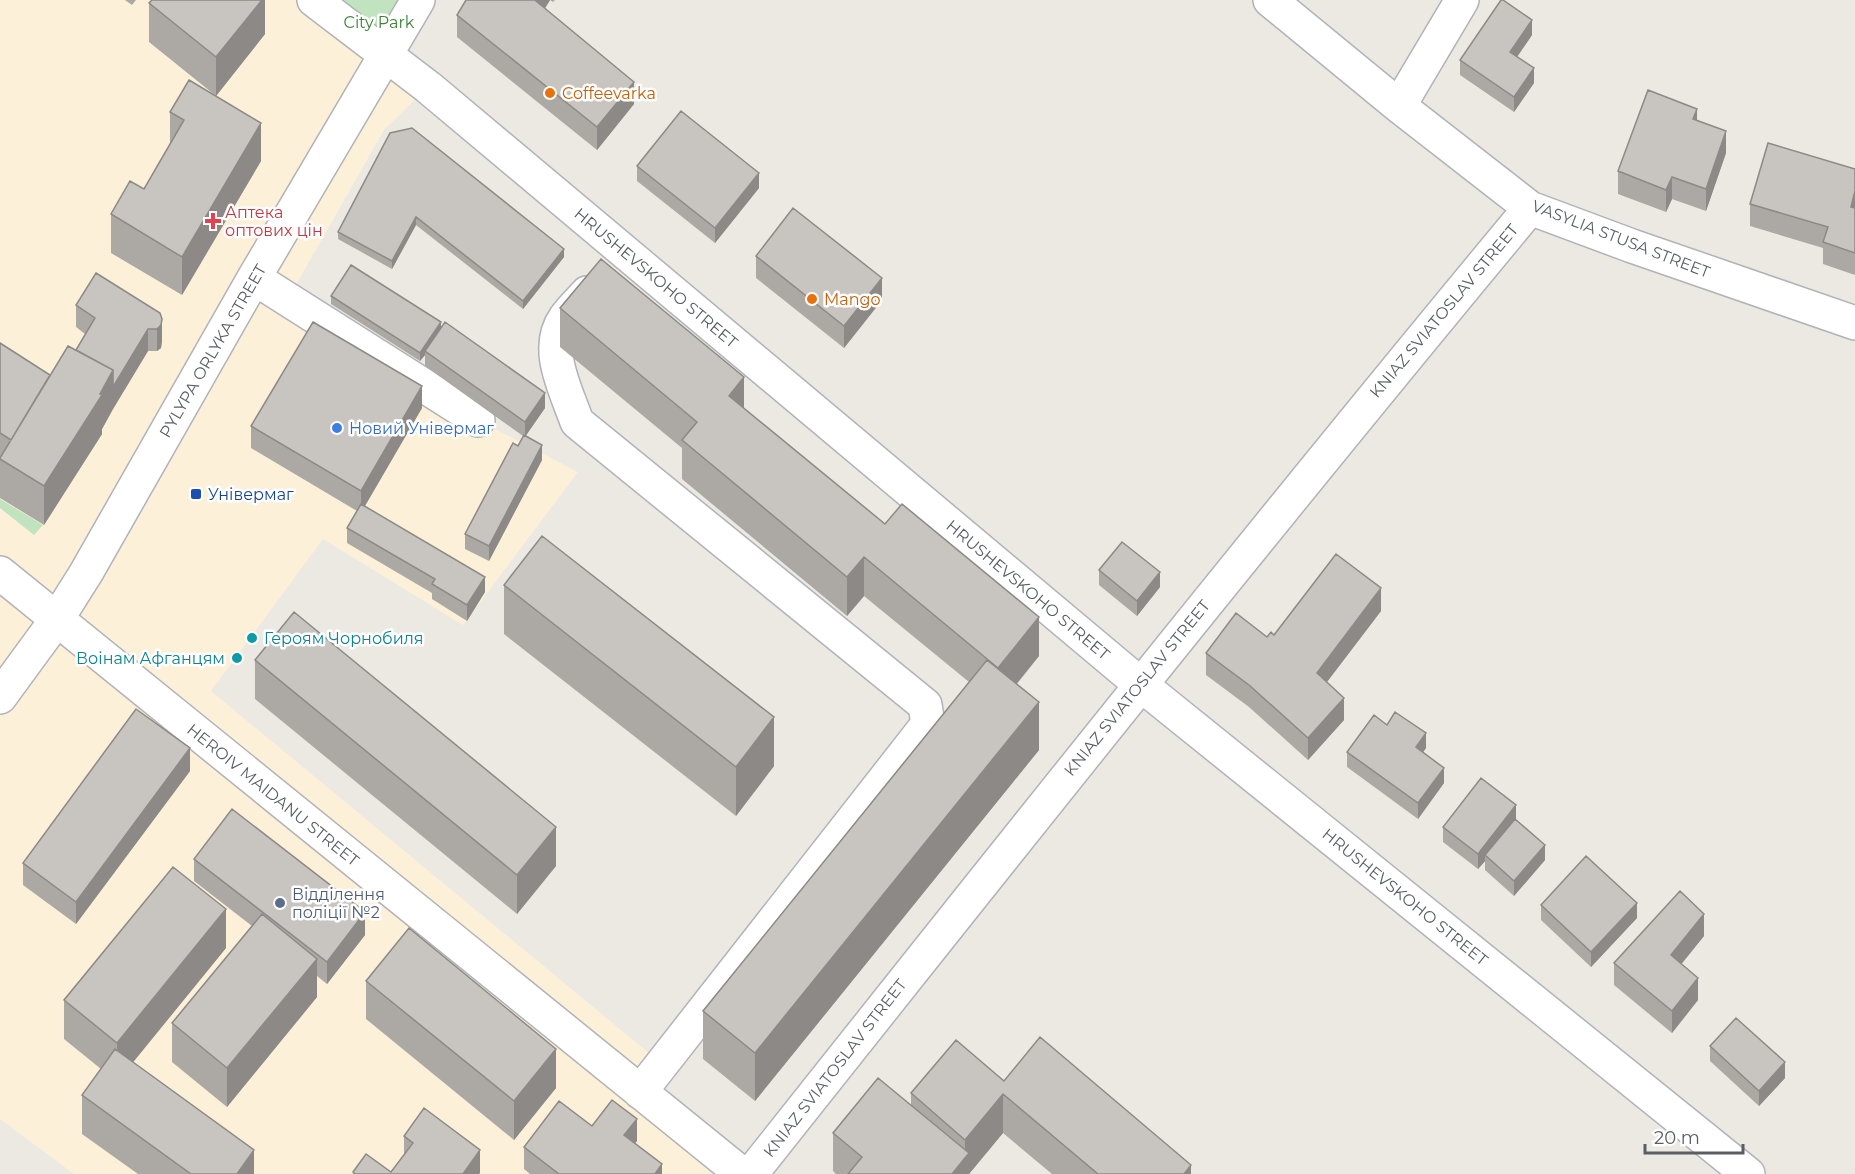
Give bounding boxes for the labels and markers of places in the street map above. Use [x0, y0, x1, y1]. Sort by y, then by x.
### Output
place label: Coffeevarka [562, 84, 656, 103]
marker: Coffeevarka [543, 86, 557, 100]
place label: Аптека оптових цін [225, 203, 323, 240]
marker: Аптека оптових цін [206, 214, 220, 228]
place label: Mango [824, 290, 881, 309]
marker: Mango [805, 292, 819, 306]
place label: Новий Універмаг [349, 419, 494, 438]
marker: Новий Універмаг [330, 421, 344, 435]
place label: Універмаг [208, 485, 294, 504]
marker: Універмаг [189, 487, 203, 501]
place label: Героям Чорнобиля [264, 629, 423, 648]
marker: Героям Чорнобиля [245, 631, 259, 645]
place label: Воінам Афганцям [76, 649, 225, 668]
marker: Воінам Афганцям [230, 651, 244, 665]
place label: Відділення поліції №2 [292, 885, 385, 922]
marker: Відділення поліції №2 [273, 896, 287, 910]

